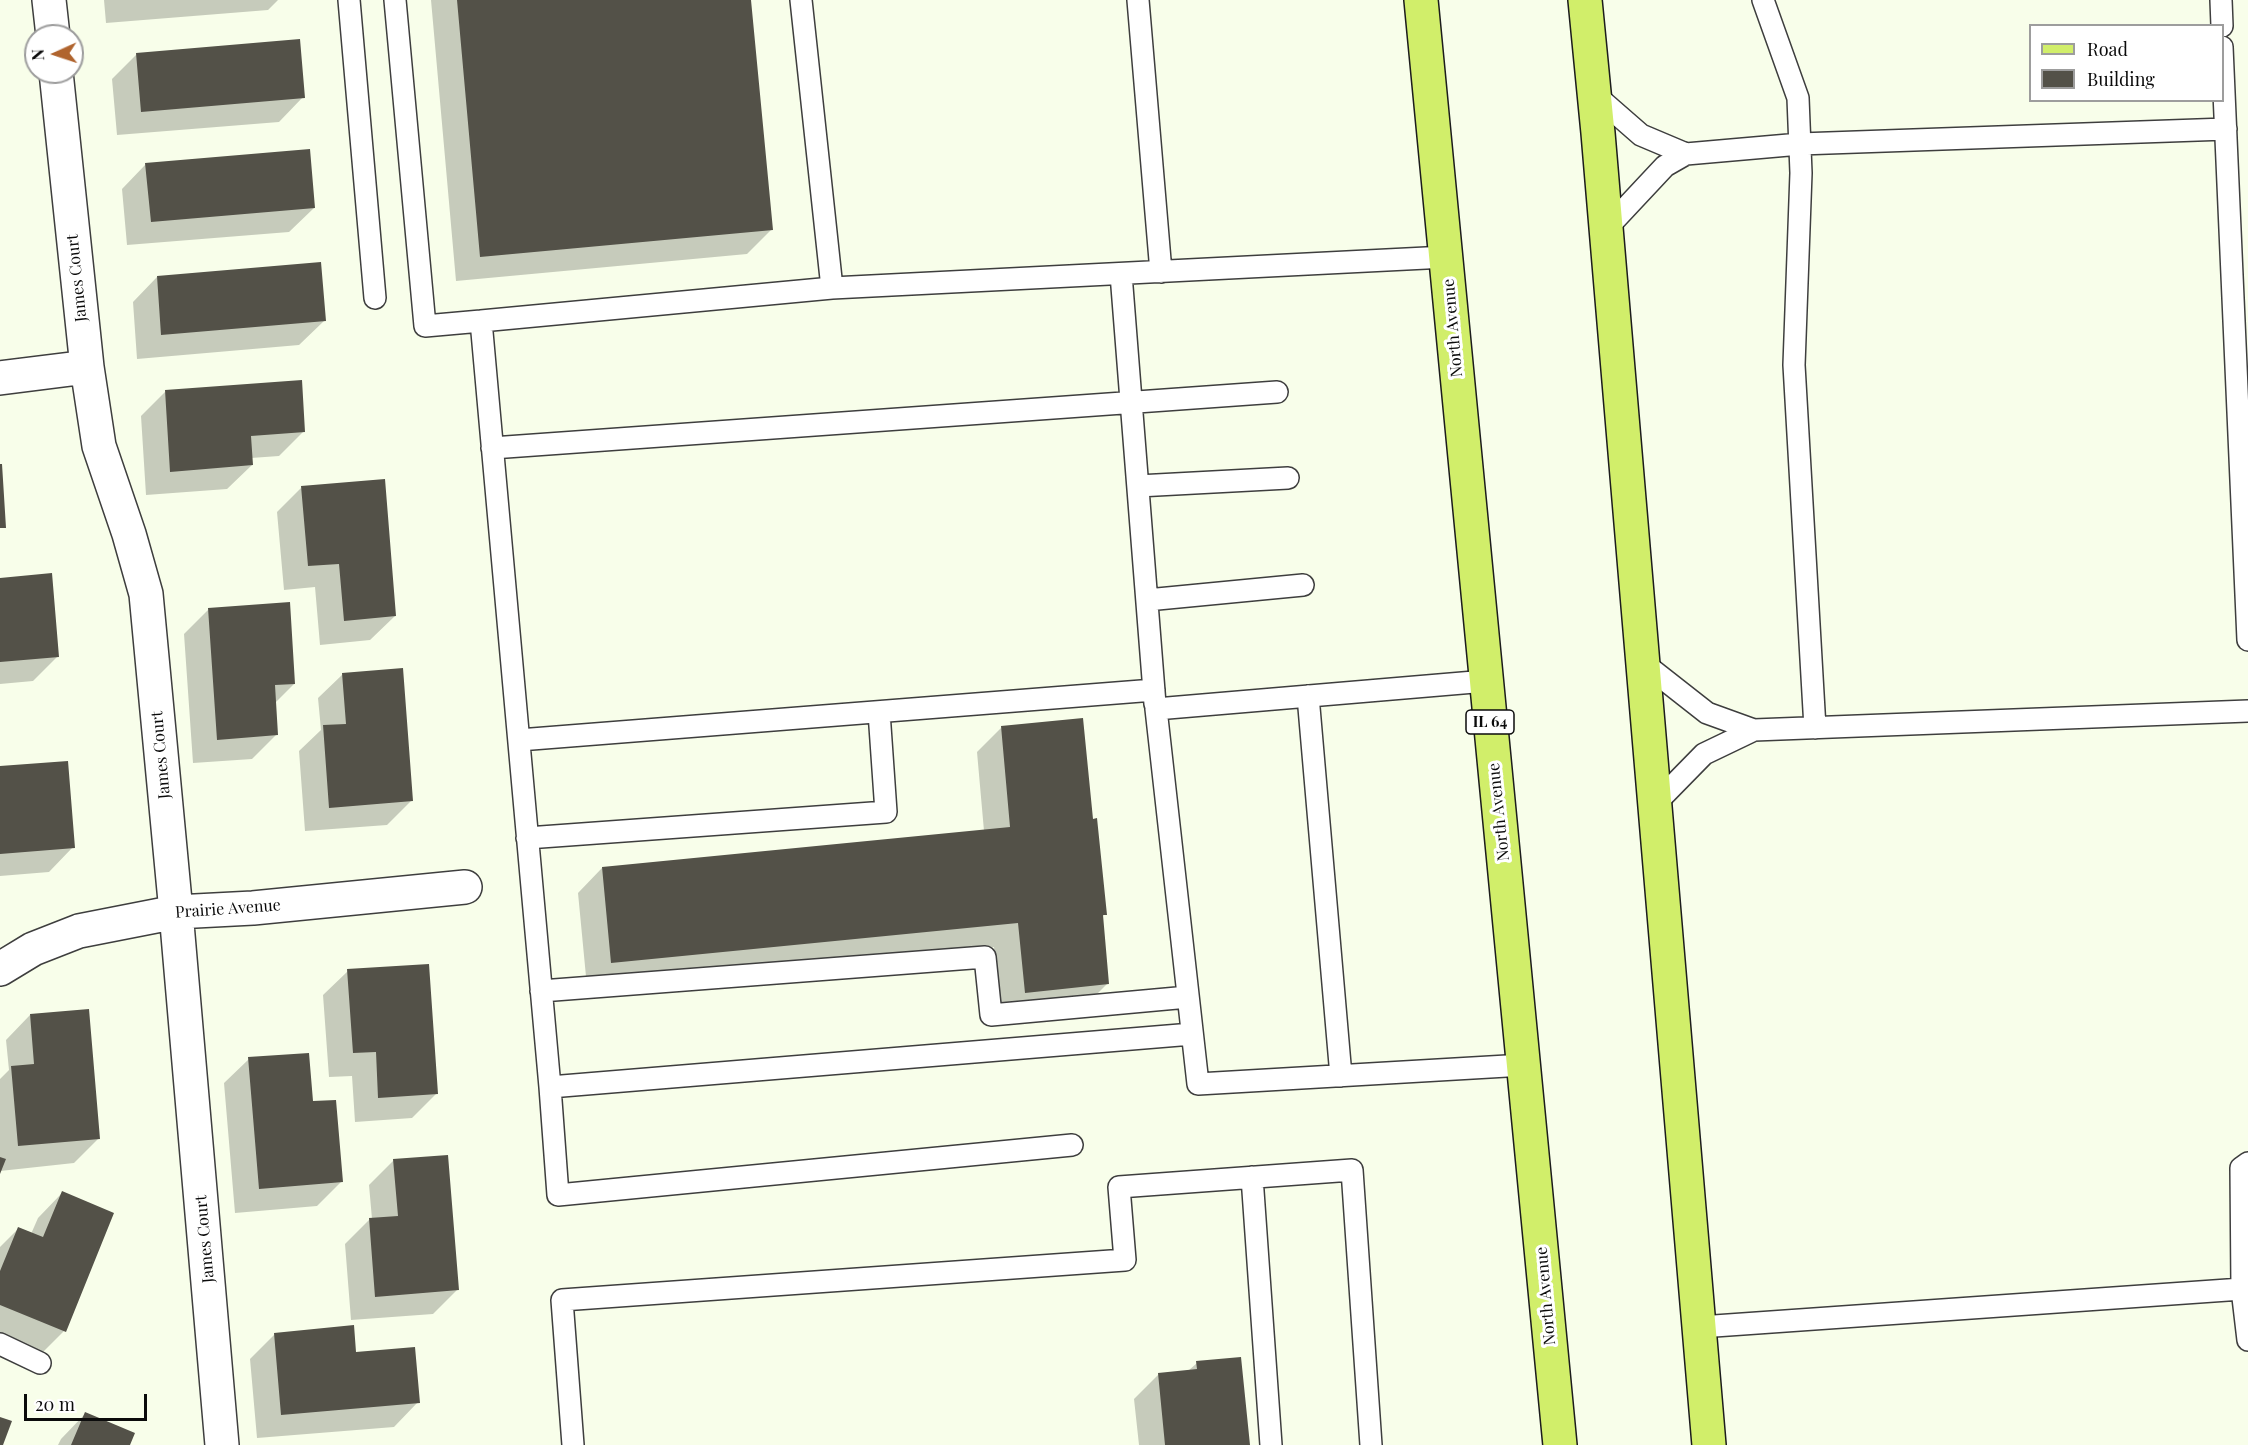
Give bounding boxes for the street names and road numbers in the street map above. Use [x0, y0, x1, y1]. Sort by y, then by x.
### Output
street label: James Court [63, 233, 91, 323]
street label: North Avenue [1439, 278, 1467, 378]
street label: James Court [148, 710, 174, 800]
road number: IL 64 [1466, 710, 1514, 734]
street label: North Avenue [1484, 762, 1514, 862]
street label: Prairie Avenue [175, 896, 281, 922]
street label: James Court [192, 1194, 218, 1284]
street label: North Avenue [1532, 1246, 1560, 1346]

